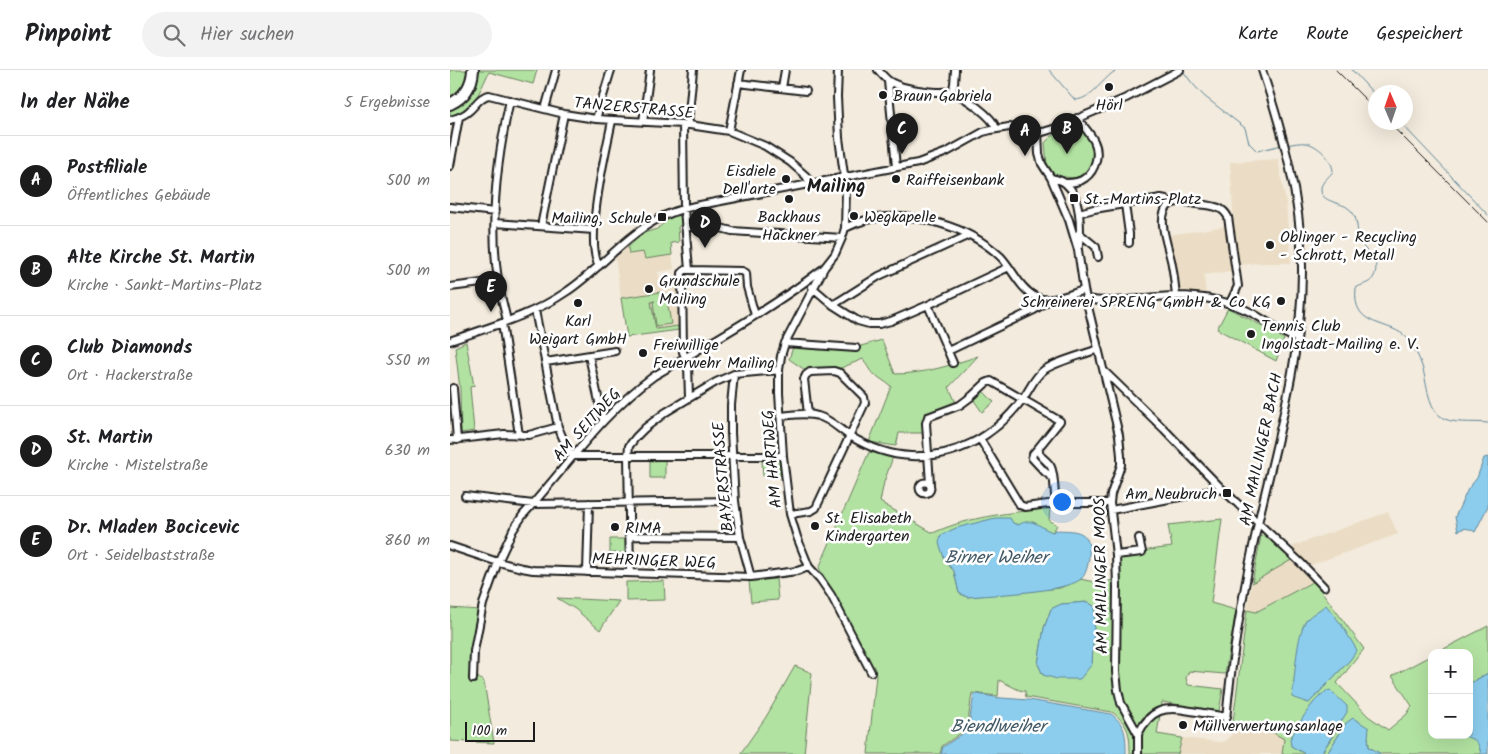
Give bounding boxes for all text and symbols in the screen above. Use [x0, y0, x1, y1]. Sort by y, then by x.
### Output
search box [142, 12, 492, 57]
text: Pinpoint [25, 15, 112, 54]
text: Hier suchen [200, 20, 294, 50]
text: Karte [1238, 20, 1278, 49]
text: Route [1306, 20, 1349, 49]
text: Gespeichert [1377, 20, 1463, 49]
icon: search [160, 21, 188, 49]
marker: Hörl [1103, 81, 1115, 93]
place label: Braun Gabriela [893, 84, 992, 109]
north arrow [1368, 85, 1413, 130]
text: In der Nähe [20, 86, 130, 119]
marker: Braun Gabriela [877, 89, 889, 101]
text: 5 Ergebnisse [344, 90, 430, 115]
street label: TANZERSTRASSE [573, 91, 695, 126]
place label: Hörl [1095, 93, 1123, 118]
pin: C [886, 113, 918, 154]
pin: B [1051, 113, 1083, 154]
pin: A [1009, 115, 1041, 156]
text: Postfiliale [67, 153, 147, 183]
place label: Eisdiele Dell'arte [722, 159, 776, 202]
text: A [31, 168, 41, 193]
text: 500 m [386, 168, 430, 193]
place label: Raiffeisenbank [906, 168, 1005, 193]
district label: Mailing [807, 172, 865, 202]
marker: Eisdiele Dell'arte [780, 173, 792, 185]
marker: Raiffeisenbank [890, 173, 902, 185]
text: Öffentliches Gebäude [67, 183, 210, 208]
place label: St.-Martins-Platz [1084, 187, 1201, 212]
marker: St.-Martins-Platz [1068, 192, 1080, 204]
marker: Backhaus Hackner [783, 193, 795, 205]
place label: Backhaus Hackner [758, 205, 821, 248]
place label: Wegkapelle [864, 205, 936, 230]
place label: Mailing, Schule [551, 206, 652, 231]
pin: D [689, 207, 721, 248]
marker: Wegkapelle [848, 210, 860, 222]
marker: Mailing, Schule [656, 211, 668, 223]
place label: Oblinger - Recycling - Schrott, Metall [1280, 225, 1417, 268]
marker: Oblinger - Recycling - Schrott, Metall [1264, 239, 1276, 251]
text: Alte Kirche St. Martin [67, 243, 255, 273]
text: B [31, 258, 41, 283]
text: 500 m [386, 258, 430, 283]
place label: Grundschule Mailing [659, 269, 740, 312]
pin: E [475, 271, 507, 312]
text: Kirche · Sankt-Martins-Platz [67, 273, 262, 298]
marker: Grundschule Mailing [643, 283, 655, 295]
place label: Schreinerei SPRENG GmbH & Co KG [1021, 290, 1271, 315]
marker: Schreinerei SPRENG GmbH & Co KG [1275, 295, 1287, 307]
marker: Karl Weigart GmbH [572, 297, 584, 309]
place label: Karl Weigart GmbH [529, 309, 627, 352]
place label: Tennis Club Ingolstadt-Mailing e. V. [1261, 314, 1419, 357]
marker: Tennis Club Ingolstadt-Mailing e. V. [1245, 328, 1257, 340]
text: Club Diamonds [67, 333, 192, 363]
place label: Freiwillige Feuerwehr Mailing [653, 333, 775, 376]
marker: Freiwillige Feuerwehr Mailing [637, 347, 649, 359]
text: C [31, 348, 41, 373]
text: 550 m [386, 348, 430, 373]
text: Ort · Hackerstraße [67, 363, 193, 388]
street label: AM MAILINGER BACH [1233, 371, 1290, 528]
street label: AM SEITWEG [547, 383, 627, 467]
street label: AM HARTWEG [756, 409, 789, 509]
street label: BAYERSTRASSE [706, 420, 741, 533]
text: St. Martin [67, 423, 153, 453]
text: D [31, 438, 41, 463]
text: 630 m [385, 438, 430, 463]
text: Kirche · Mistelstraße [67, 453, 208, 478]
place label: Am Neubruch [1125, 482, 1217, 507]
marker: Am Neubruch [1221, 487, 1233, 499]
your location [1049, 489, 1075, 515]
street label: AM MAILINGER MOOS [1088, 497, 1115, 654]
place label: St. Elisabeth Kindergarten [825, 506, 912, 549]
text: Dr. Mladen Bocicevic [67, 513, 240, 543]
place label: RIMA [625, 516, 662, 541]
marker: St. Elisabeth Kindergarten [809, 520, 821, 532]
marker: RIMA [609, 521, 621, 533]
text: E [32, 528, 40, 553]
text: 860 m [384, 528, 430, 553]
text: Ort · Seidelbaststraße [67, 543, 215, 568]
water label: Birner Weiher [945, 544, 1051, 573]
street label: MEHRINGER WEG [591, 547, 717, 576]
map controls [1428, 649, 1473, 739]
button: + [1428, 649, 1473, 694]
button: − [1428, 694, 1473, 739]
water label: Biendlweiher [950, 713, 1050, 742]
place label: Müllverwertungsanlage [1193, 714, 1343, 739]
scale bar [465, 719, 535, 742]
marker: Müllverwertungsanlage [1177, 719, 1189, 731]
text: 100 m [472, 720, 507, 742]

